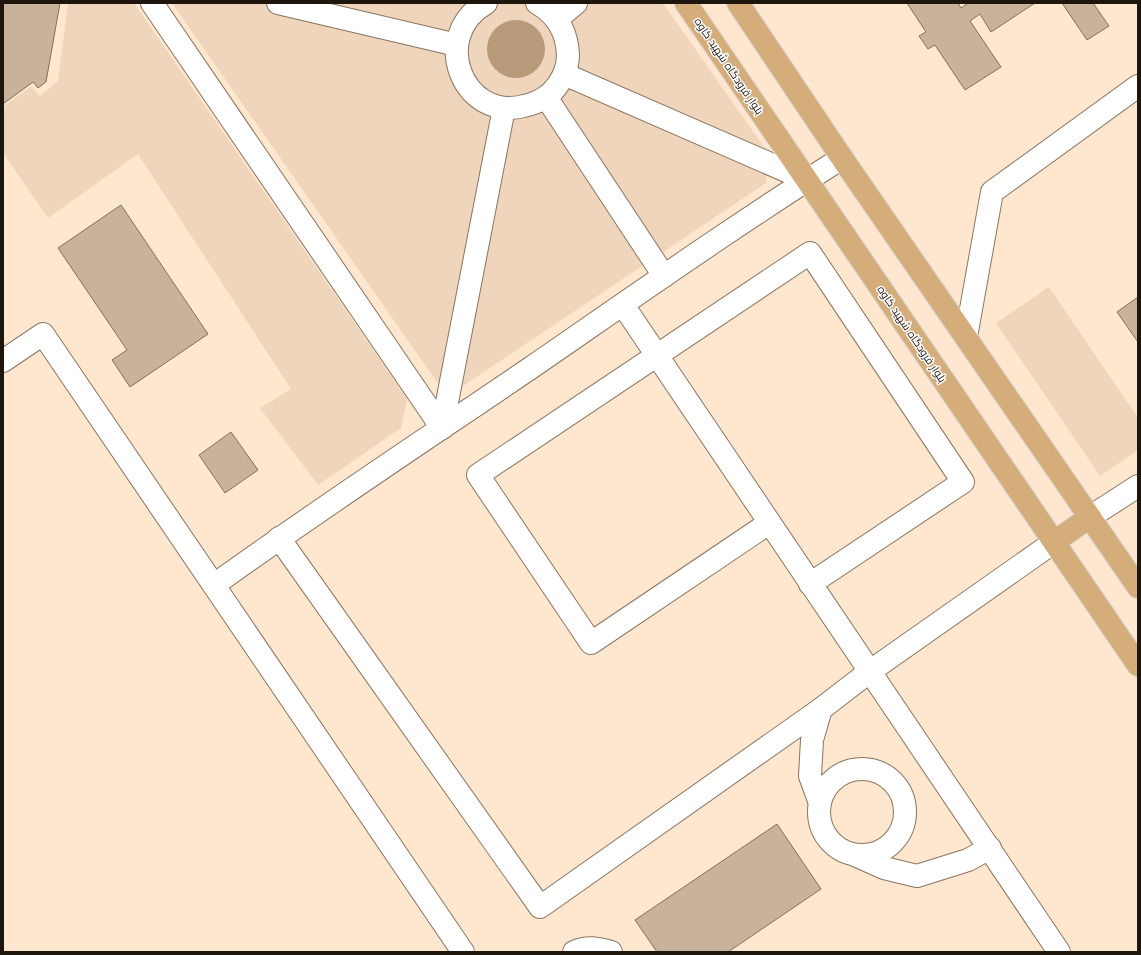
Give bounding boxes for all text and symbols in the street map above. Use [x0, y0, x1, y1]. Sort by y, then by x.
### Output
street label: بلوار فرودگاه شهید کاوه [691, 15, 767, 117]
street label: بلوار فرودگاه شهید کاوه [874, 283, 950, 385]

